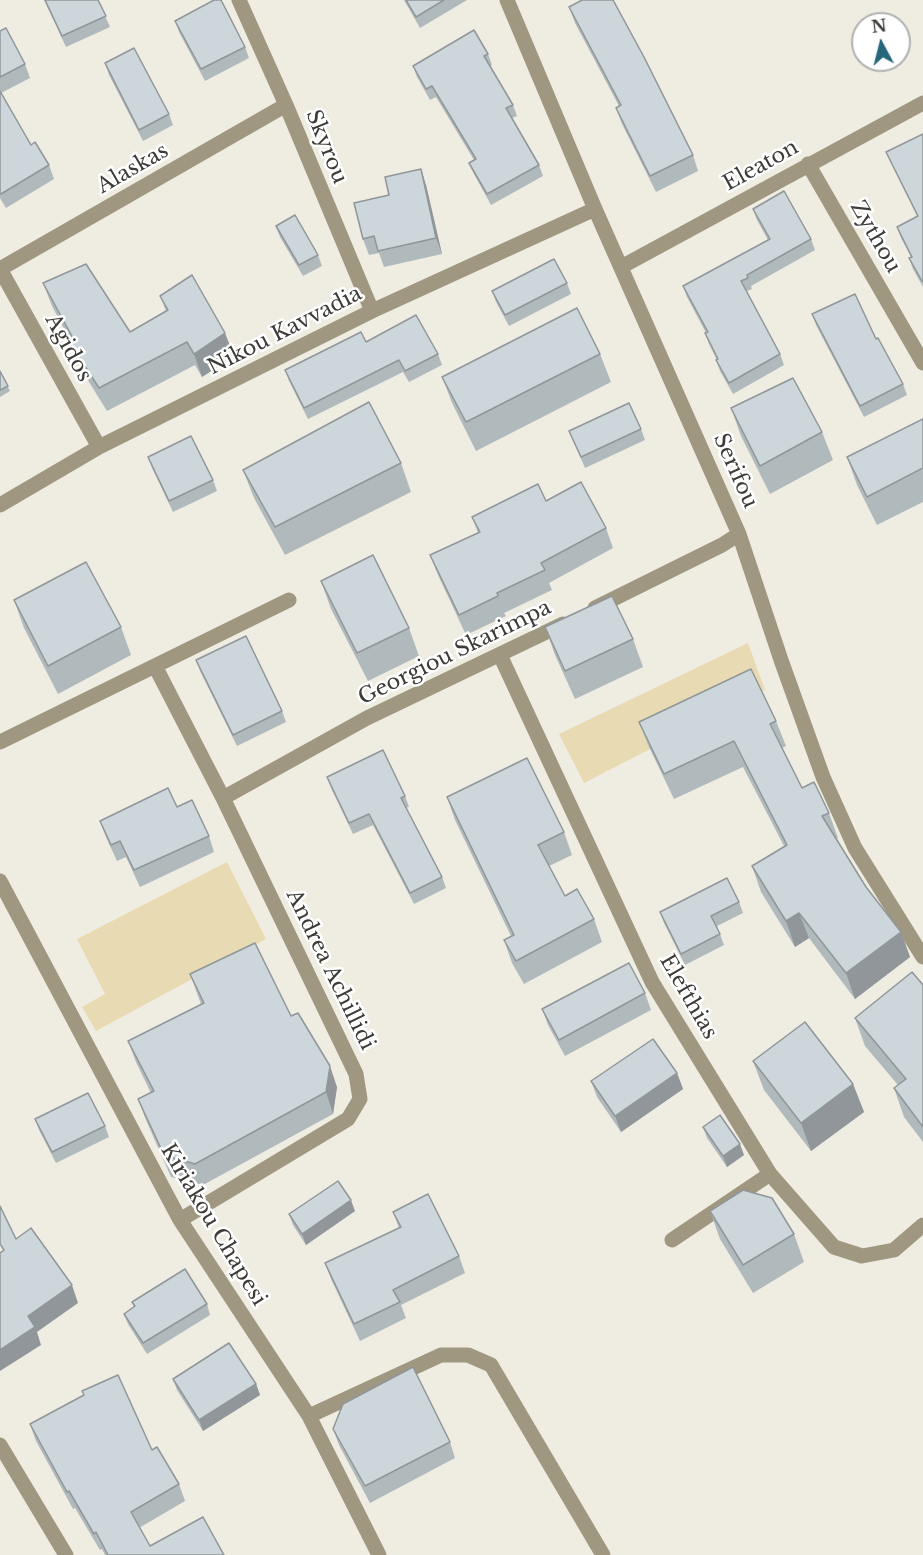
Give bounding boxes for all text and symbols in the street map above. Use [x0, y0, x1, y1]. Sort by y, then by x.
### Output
north arrow [851, 12, 911, 72]
text: N [870, 15, 888, 37]
street label: Skyrou [300, 106, 352, 188]
street label: Eleaton [719, 135, 803, 197]
street label: Alaskas [93, 139, 173, 199]
street label: Zythou [844, 197, 906, 277]
street label: Nikou Kavvadia [204, 281, 366, 381]
street label: Agidos [39, 310, 97, 386]
street label: Serifou [707, 430, 763, 512]
street label: Georgiou Skarimpa [354, 595, 556, 711]
street label: Andrea Achillidi [280, 886, 380, 1054]
street label: Elefthias [654, 950, 722, 1044]
street label: Kiriakou Chapesi [155, 1140, 271, 1310]

